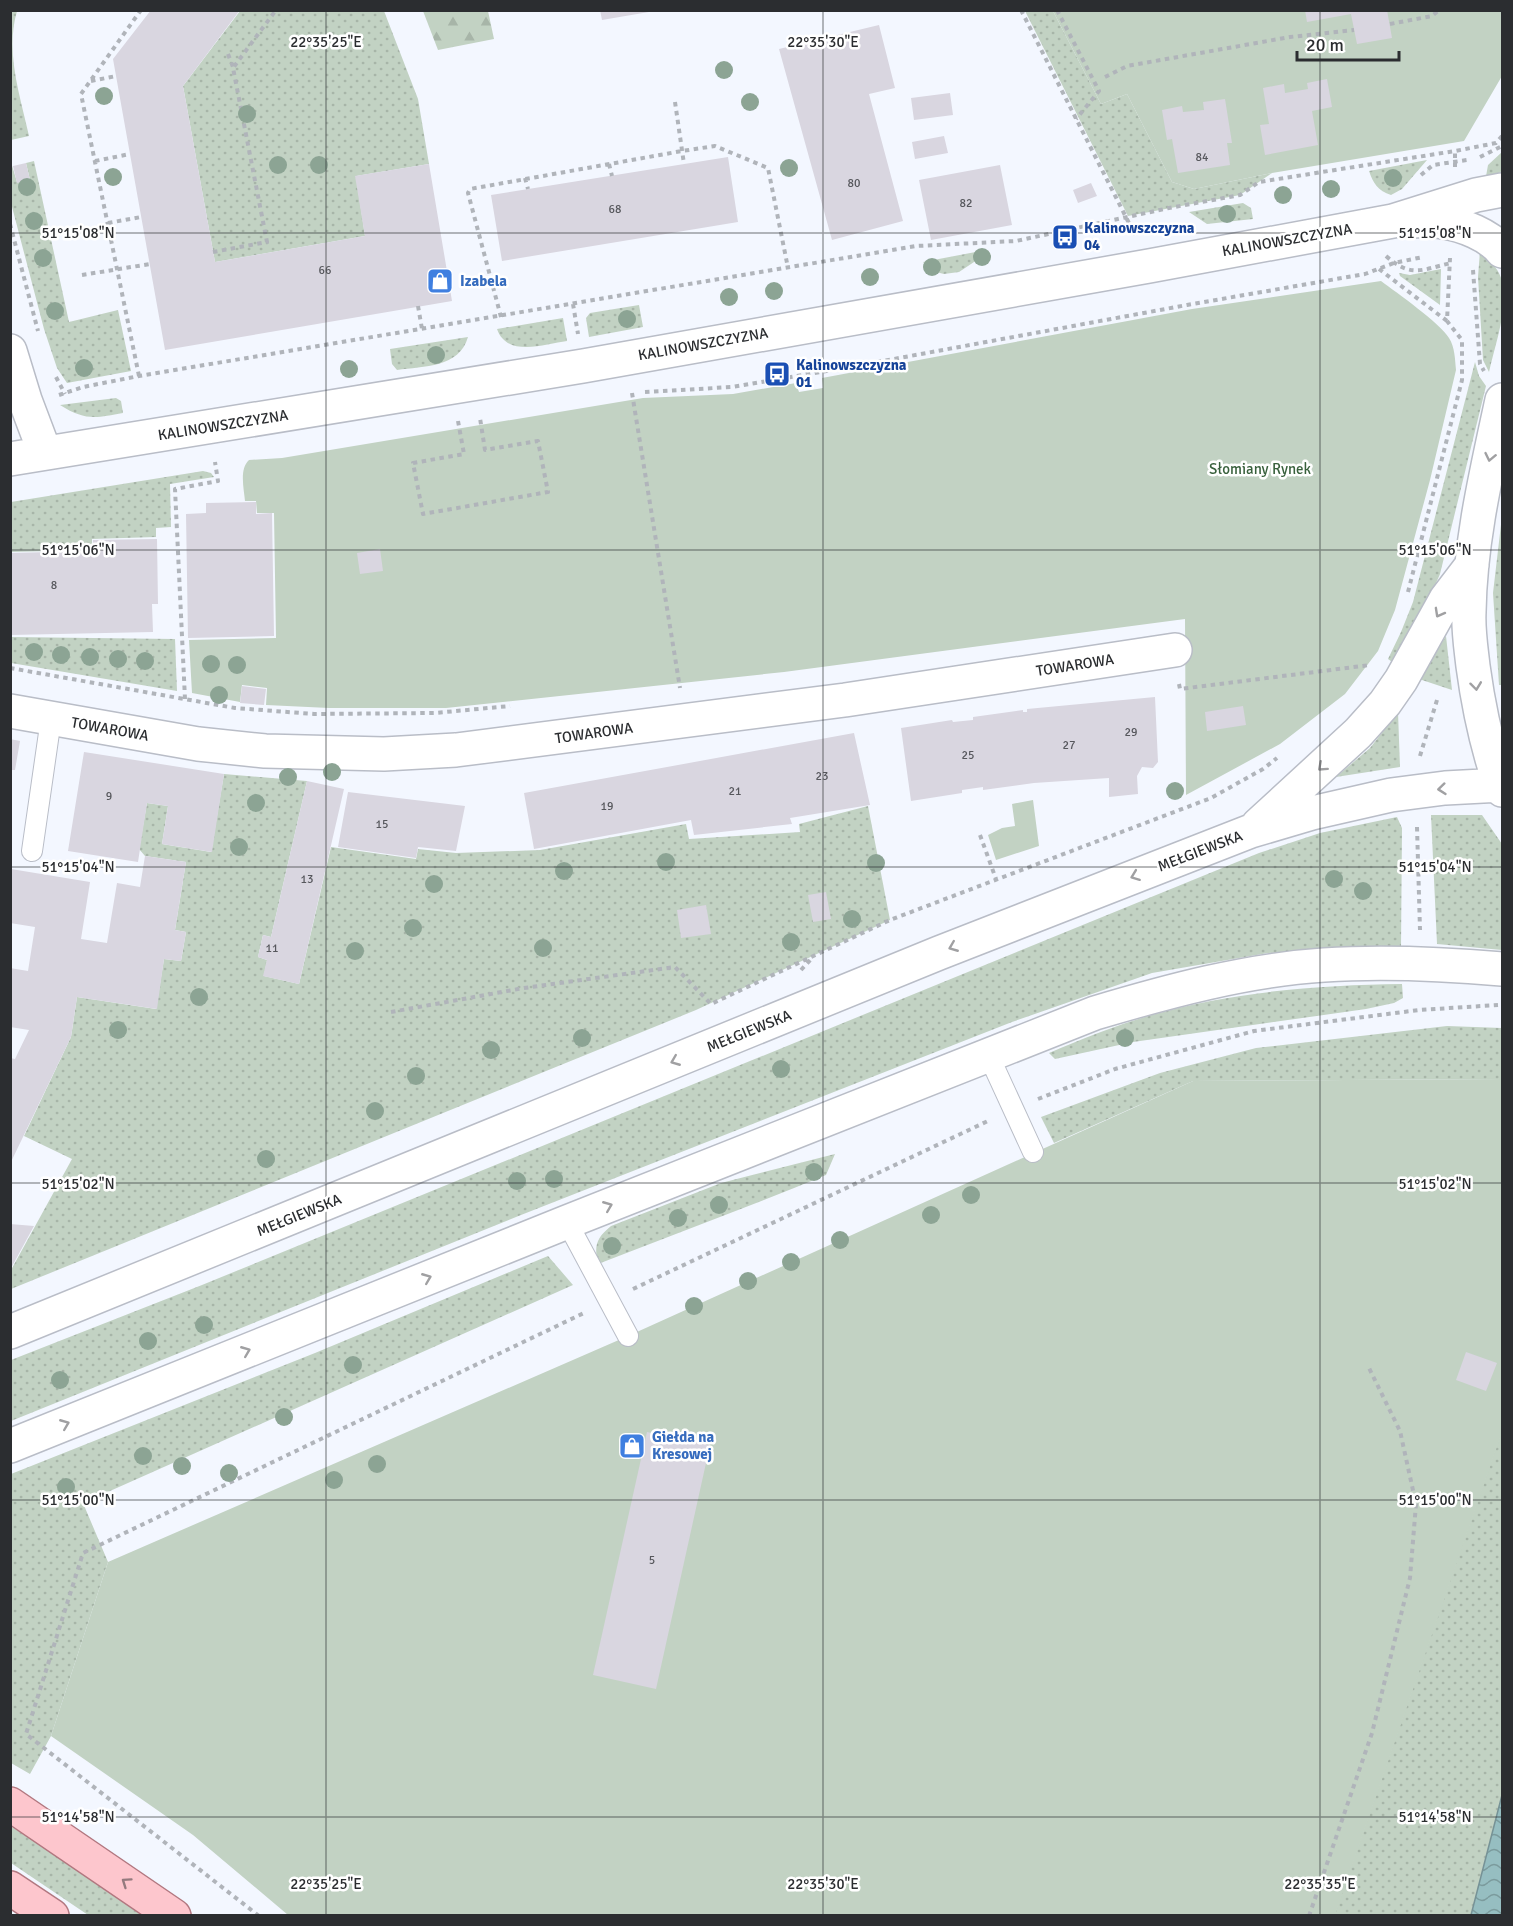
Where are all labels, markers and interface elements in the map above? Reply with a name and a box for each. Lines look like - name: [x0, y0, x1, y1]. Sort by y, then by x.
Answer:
- scale bar: [1297, 24, 1399, 62]
- text: 22°35'25"E: [290, 33, 362, 51]
- text: 22°35'30"E: [787, 33, 859, 51]
- text: 20 m: [1306, 34, 1344, 56]
- house number: 84: [1196, 150, 1209, 165]
- house number: 80: [848, 176, 860, 191]
- house number: 82: [960, 196, 972, 211]
- house number: 68: [609, 202, 621, 217]
- place label: Kalinowszczyzna 04: [1084, 219, 1195, 254]
- street label: KALINOWSZCZYZNA: [1221, 220, 1353, 260]
- bus stop icon: Kalinowszczyzna 04: [1050, 222, 1080, 252]
- text: 51°15'08"N: [41, 224, 115, 242]
- text: 51°15'08"N: [1398, 224, 1472, 242]
- house number: 66: [319, 263, 331, 278]
- shop icon: Izabela: [425, 266, 455, 296]
- place label: Izabela: [460, 272, 507, 290]
- street label: KALINOWSZCZYZNA: [637, 324, 769, 364]
- place label: Kalinowszczyzna 01: [796, 356, 907, 391]
- bus stop icon: Kalinowszczyzna 01: [762, 359, 792, 389]
- street label: KALINOWSZCZYZNA: [157, 406, 289, 444]
- one-way arrow: [1484, 452, 1497, 462]
- park label: Słomiany Rynek: [1209, 460, 1312, 478]
- text: 51°15'06"N: [41, 541, 115, 559]
- text: 51°15'06"N: [1398, 541, 1472, 559]
- house number: 8: [51, 578, 57, 593]
- one-way arrow: [1435, 606, 1446, 617]
- street label: TOWAROWA: [1035, 650, 1115, 680]
- one-way arrow: [1469, 681, 1481, 690]
- street label: TOWAROWA: [70, 713, 150, 745]
- street label: TOWAROWA: [554, 719, 634, 747]
- house number: 29: [1125, 725, 1137, 740]
- house number: 27: [1063, 738, 1075, 753]
- house number: 25: [962, 748, 974, 763]
- one-way arrow: [1318, 760, 1329, 771]
- house number: 23: [816, 769, 828, 784]
- one-way arrow: [1438, 782, 1447, 795]
- house number: 21: [729, 784, 741, 799]
- house number: 9: [106, 789, 112, 804]
- house number: 19: [601, 799, 613, 814]
- house number: 15: [376, 817, 388, 832]
- street label: MEŁGIEWSKA: [1155, 827, 1245, 875]
- text: 51°15'04"N: [41, 858, 115, 876]
- text: 51°15'04"N: [1398, 858, 1472, 876]
- one-way arrow: [1130, 869, 1141, 881]
- house number: 13: [301, 872, 313, 887]
- one-way arrow: [948, 940, 959, 952]
- house number: 11: [266, 941, 278, 956]
- street label: MEŁGIEWSKA: [704, 1006, 794, 1056]
- one-way arrow: [671, 1054, 682, 1066]
- text: 51°15'02"N: [41, 1175, 115, 1193]
- text: 51°15'02"N: [1398, 1175, 1472, 1193]
- street label: MEŁGIEWSKA: [254, 1190, 344, 1240]
- one-way arrow: [601, 1201, 612, 1213]
- one-way arrow: [420, 1273, 431, 1285]
- one-way arrow: [239, 1346, 250, 1358]
- one-way arrow: [59, 1419, 70, 1431]
- place label: Giełda na Kresowej: [652, 1428, 714, 1463]
- shop icon: Giełda na Kresowej: [617, 1431, 647, 1461]
- text: 51°15'00"N: [41, 1491, 115, 1509]
- text: 51°15'00"N: [1398, 1491, 1472, 1509]
- house number: 5: [649, 1553, 655, 1568]
- text: 51°14'58"N: [41, 1808, 115, 1826]
- text: 51°14'58"N: [1398, 1808, 1472, 1826]
- text: 22°35'25"E: [290, 1875, 362, 1893]
- text: 22°35'30"E: [787, 1875, 859, 1893]
- text: 22°35'35"E: [1284, 1875, 1356, 1893]
- one-way arrow: [122, 1878, 133, 1889]

